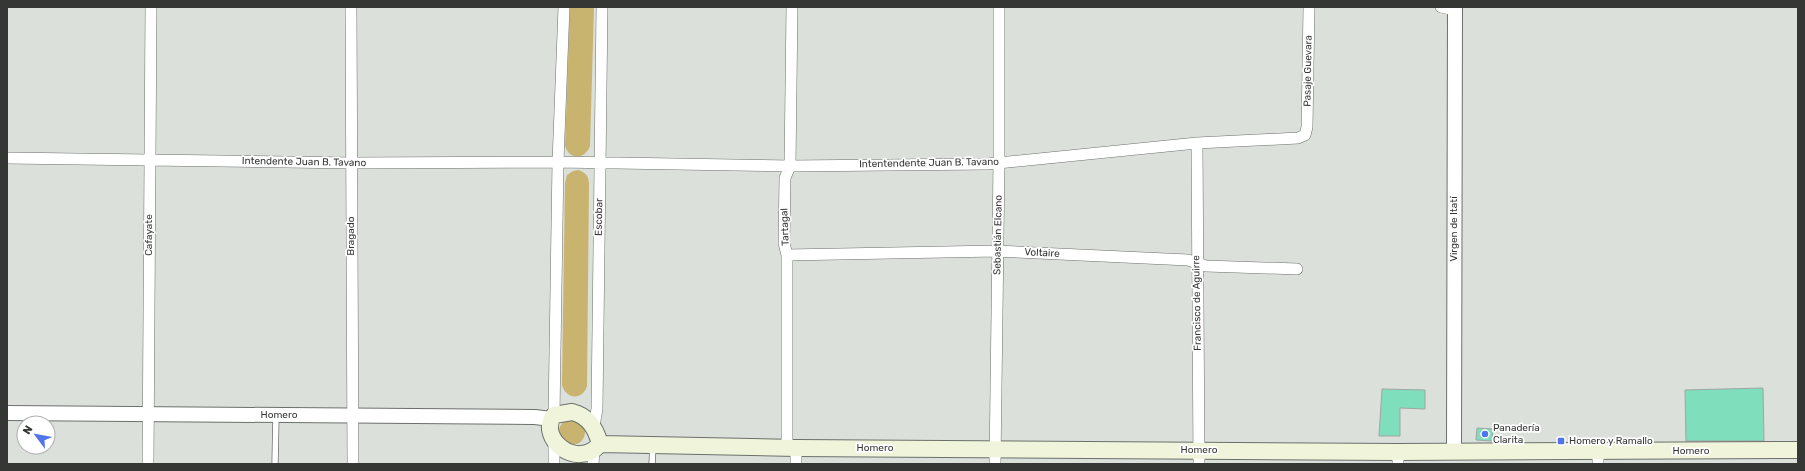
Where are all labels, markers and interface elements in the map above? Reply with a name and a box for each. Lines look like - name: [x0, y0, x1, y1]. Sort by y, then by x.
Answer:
- street label: Pasaje Guevara: [1301, 35, 1315, 107]
- street label: Intendente Juan B. Tavano: [242, 155, 367, 169]
- street label: Intentendente Juan B. Tavano: [859, 156, 999, 170]
- street label: Sebastián Elcano: [991, 195, 1005, 275]
- street label: Virgen de Itatí: [1448, 196, 1460, 262]
- street label: Escobar: [593, 198, 605, 236]
- street label: Tartagal: [778, 208, 792, 246]
- street label: Cafayate: [143, 214, 155, 256]
- street label: Bragado: [345, 216, 357, 256]
- street label: Voltaire: [1024, 246, 1060, 260]
- street label: Francisco de Aguirre: [1190, 255, 1204, 351]
- street label: Homero: [261, 409, 298, 421]
- north arrow: [16, 415, 56, 455]
- place label: Panadería Clarita: [1493, 422, 1540, 446]
- text: N: [20, 423, 36, 437]
- marker: Panadería Clarita: [1480, 429, 1490, 439]
- place label: Homero y Ramallo: [1569, 435, 1653, 447]
- marker: Homero y Ramallo: [1556, 436, 1566, 446]
- street label: Homero: [857, 442, 894, 454]
- street label: Homero: [1181, 444, 1218, 456]
- street label: Homero: [1673, 445, 1710, 457]

